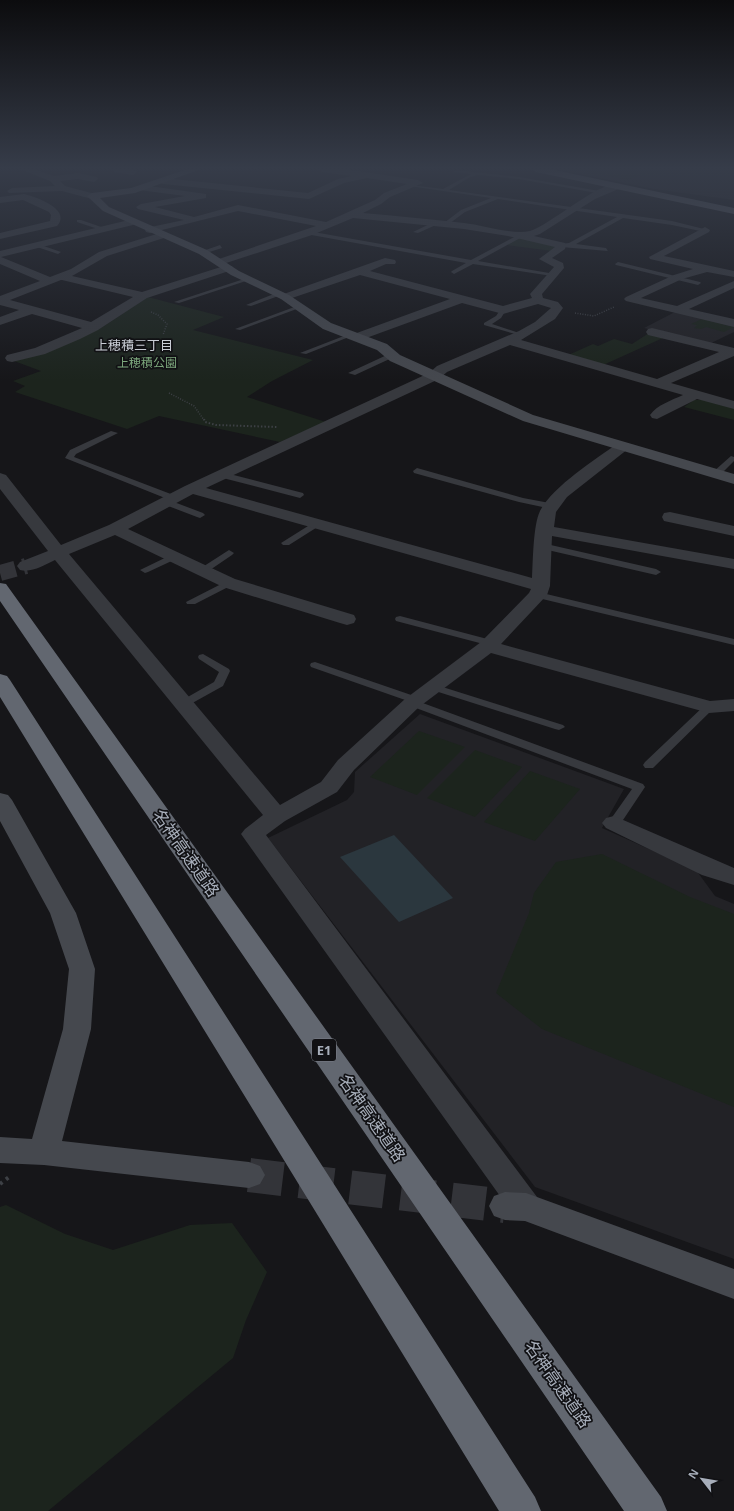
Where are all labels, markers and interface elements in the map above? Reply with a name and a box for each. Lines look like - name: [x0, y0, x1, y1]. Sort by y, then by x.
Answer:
- district label: 上穂積三丁目: [95, 336, 173, 354]
- park label: 上穂積公園: [117, 354, 177, 371]
- street label: 名神高速道路: [148, 804, 225, 901]
- road number: E1: [312, 1039, 336, 1061]
- street label: 名神高速道路: [334, 1069, 411, 1166]
- street label: 名神高速道路: [520, 1335, 597, 1432]
- north arrow: [682, 1459, 722, 1499]
- text: N: [684, 1466, 702, 1481]

